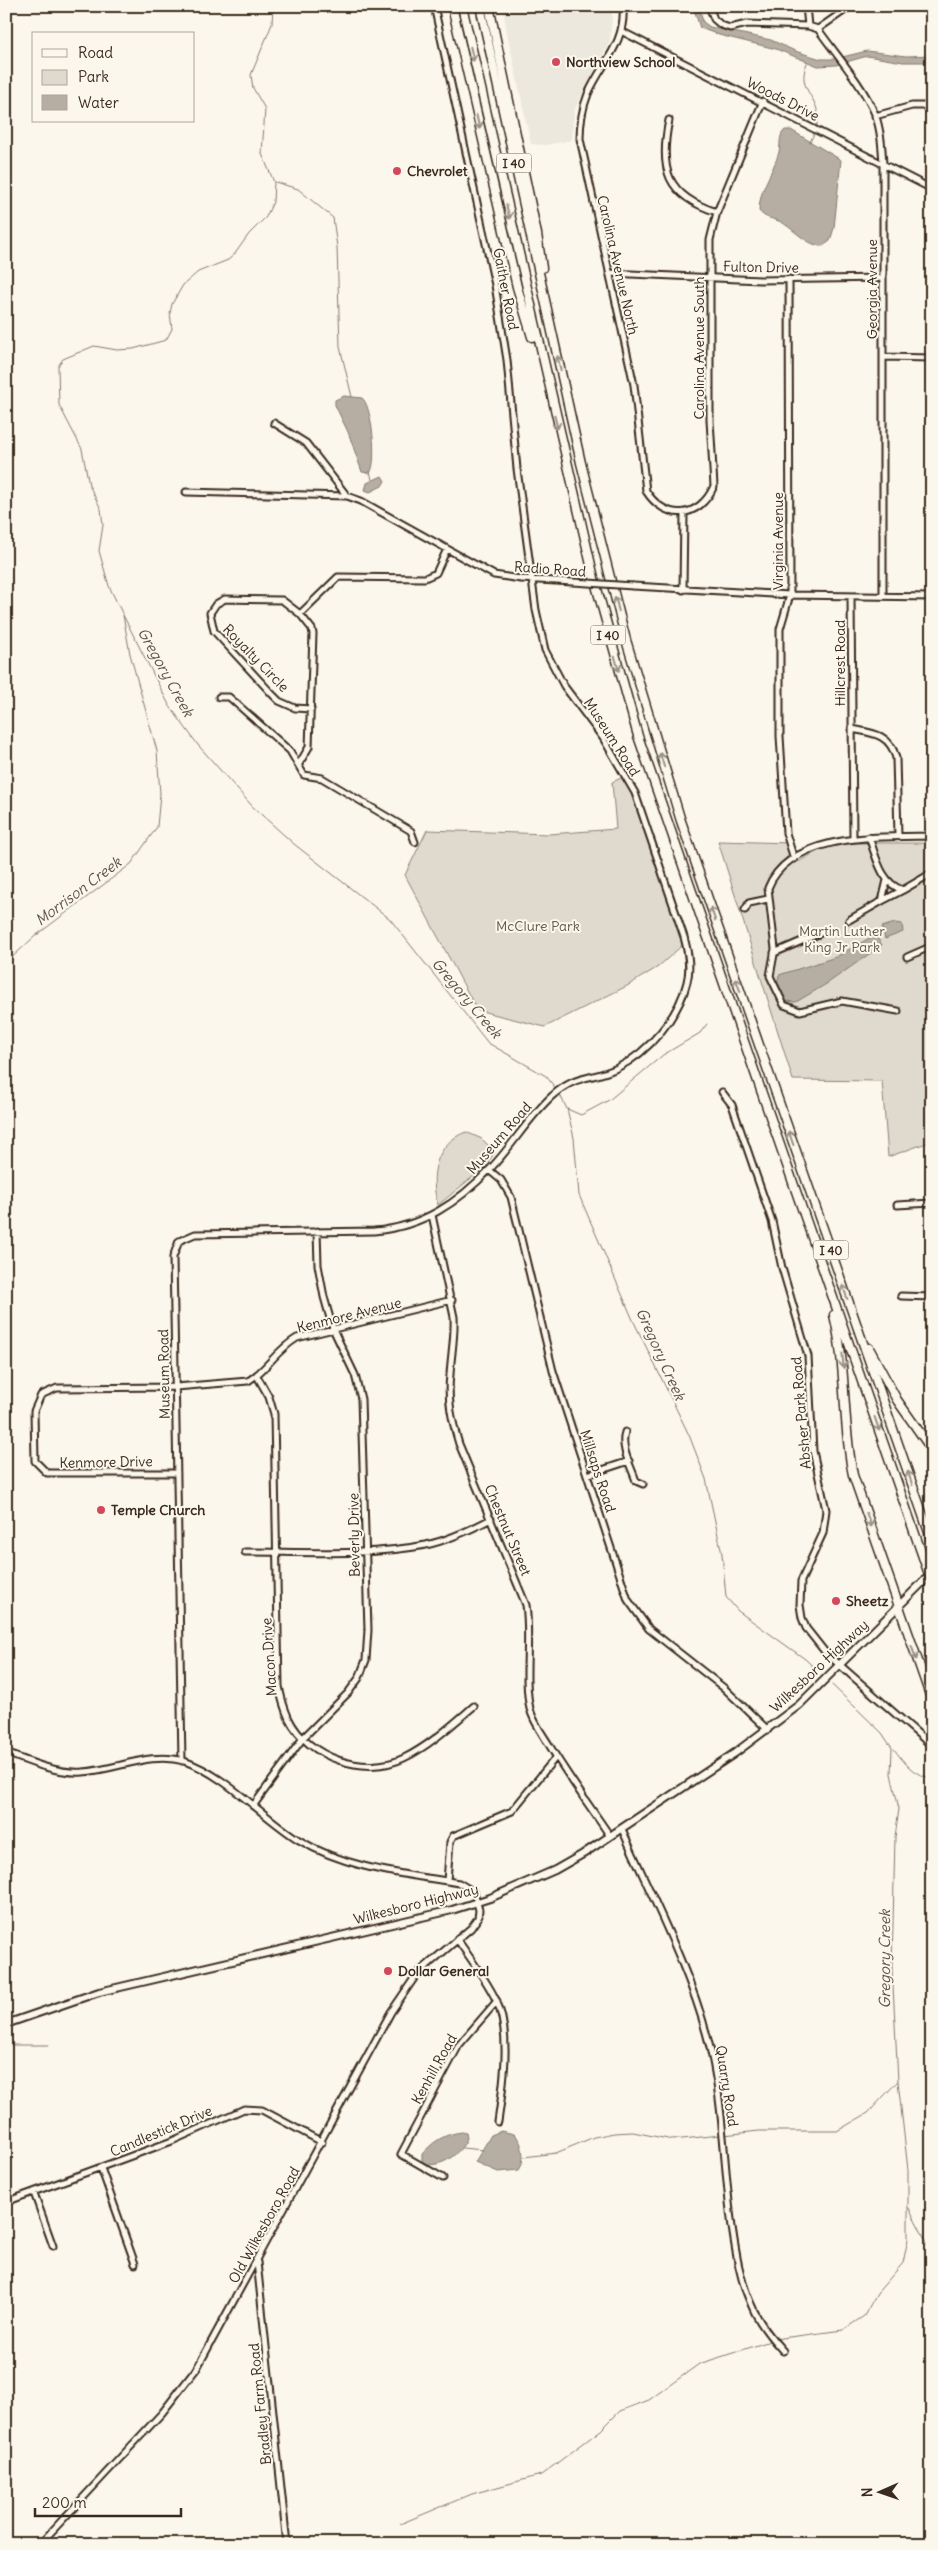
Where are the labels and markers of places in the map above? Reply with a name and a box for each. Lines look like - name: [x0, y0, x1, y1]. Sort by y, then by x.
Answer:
- place label: Northview School: [566, 53, 675, 71]
- marker: Northview School: [550, 56, 562, 68]
- place label: Chevrolet: [407, 162, 468, 180]
- marker: Chevrolet: [391, 165, 403, 177]
- place label: Temple Church: [111, 1501, 205, 1519]
- marker: Temple Church: [95, 1504, 107, 1516]
- place label: Sheetz: [846, 1592, 889, 1610]
- marker: Sheetz: [830, 1595, 842, 1607]
- place label: Dollar General: [398, 1962, 489, 1980]
- marker: Dollar General: [382, 1965, 394, 1977]

